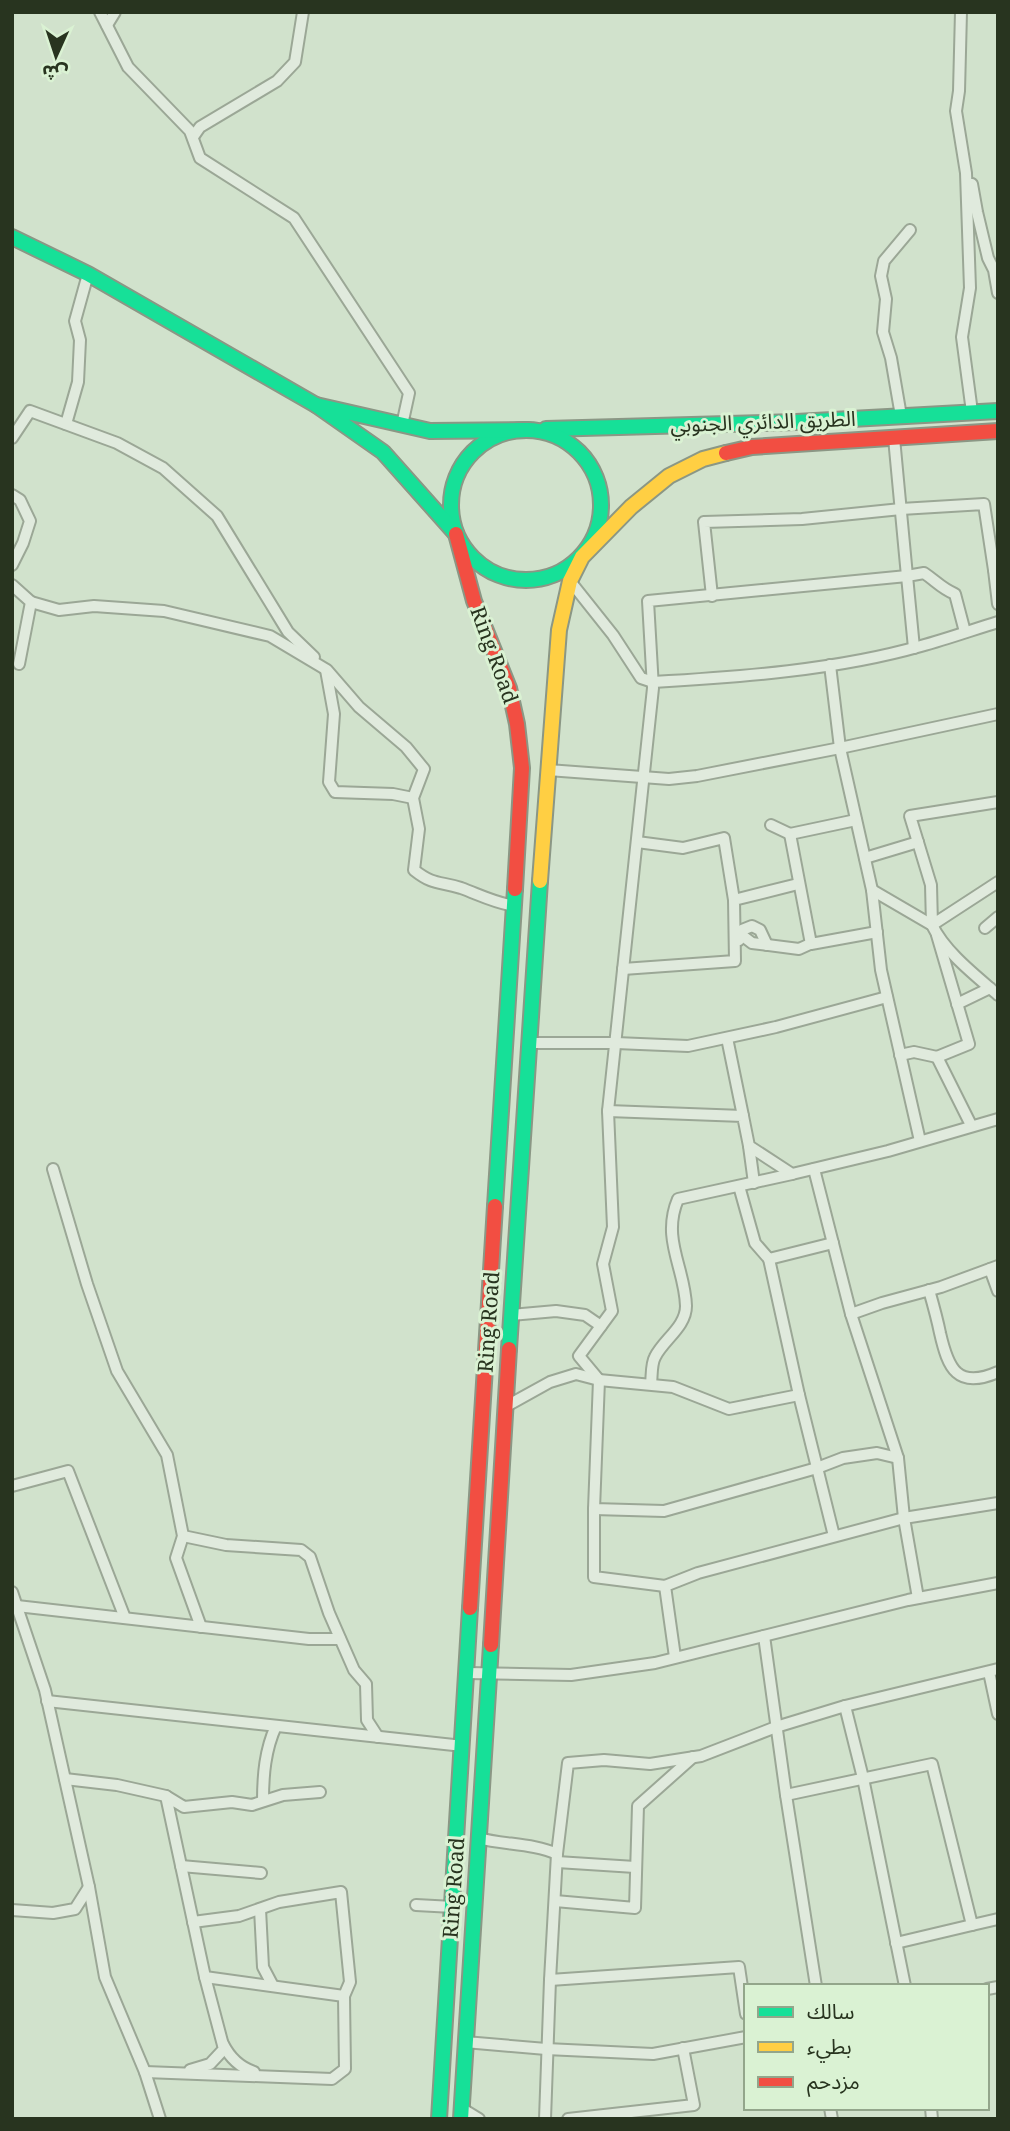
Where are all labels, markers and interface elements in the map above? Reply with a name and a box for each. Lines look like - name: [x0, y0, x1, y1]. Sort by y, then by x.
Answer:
- north arrow: [21, 21, 91, 91]
- text: ش: [41, 59, 69, 87]
- street label: الطريق الدائري الجنوبي: [670, 404, 856, 441]
- street label: Ring Road: [464, 602, 525, 707]
- street label: Ring Road: [470, 1270, 506, 1373]
- street label: Ring Road: [435, 1836, 471, 1939]
- legend: [744, 1984, 989, 2110]
- text: سالك: [807, 1997, 854, 2025]
- text: بطيء: [807, 2032, 852, 2063]
- text: مزدحم: [807, 2067, 860, 2097]

